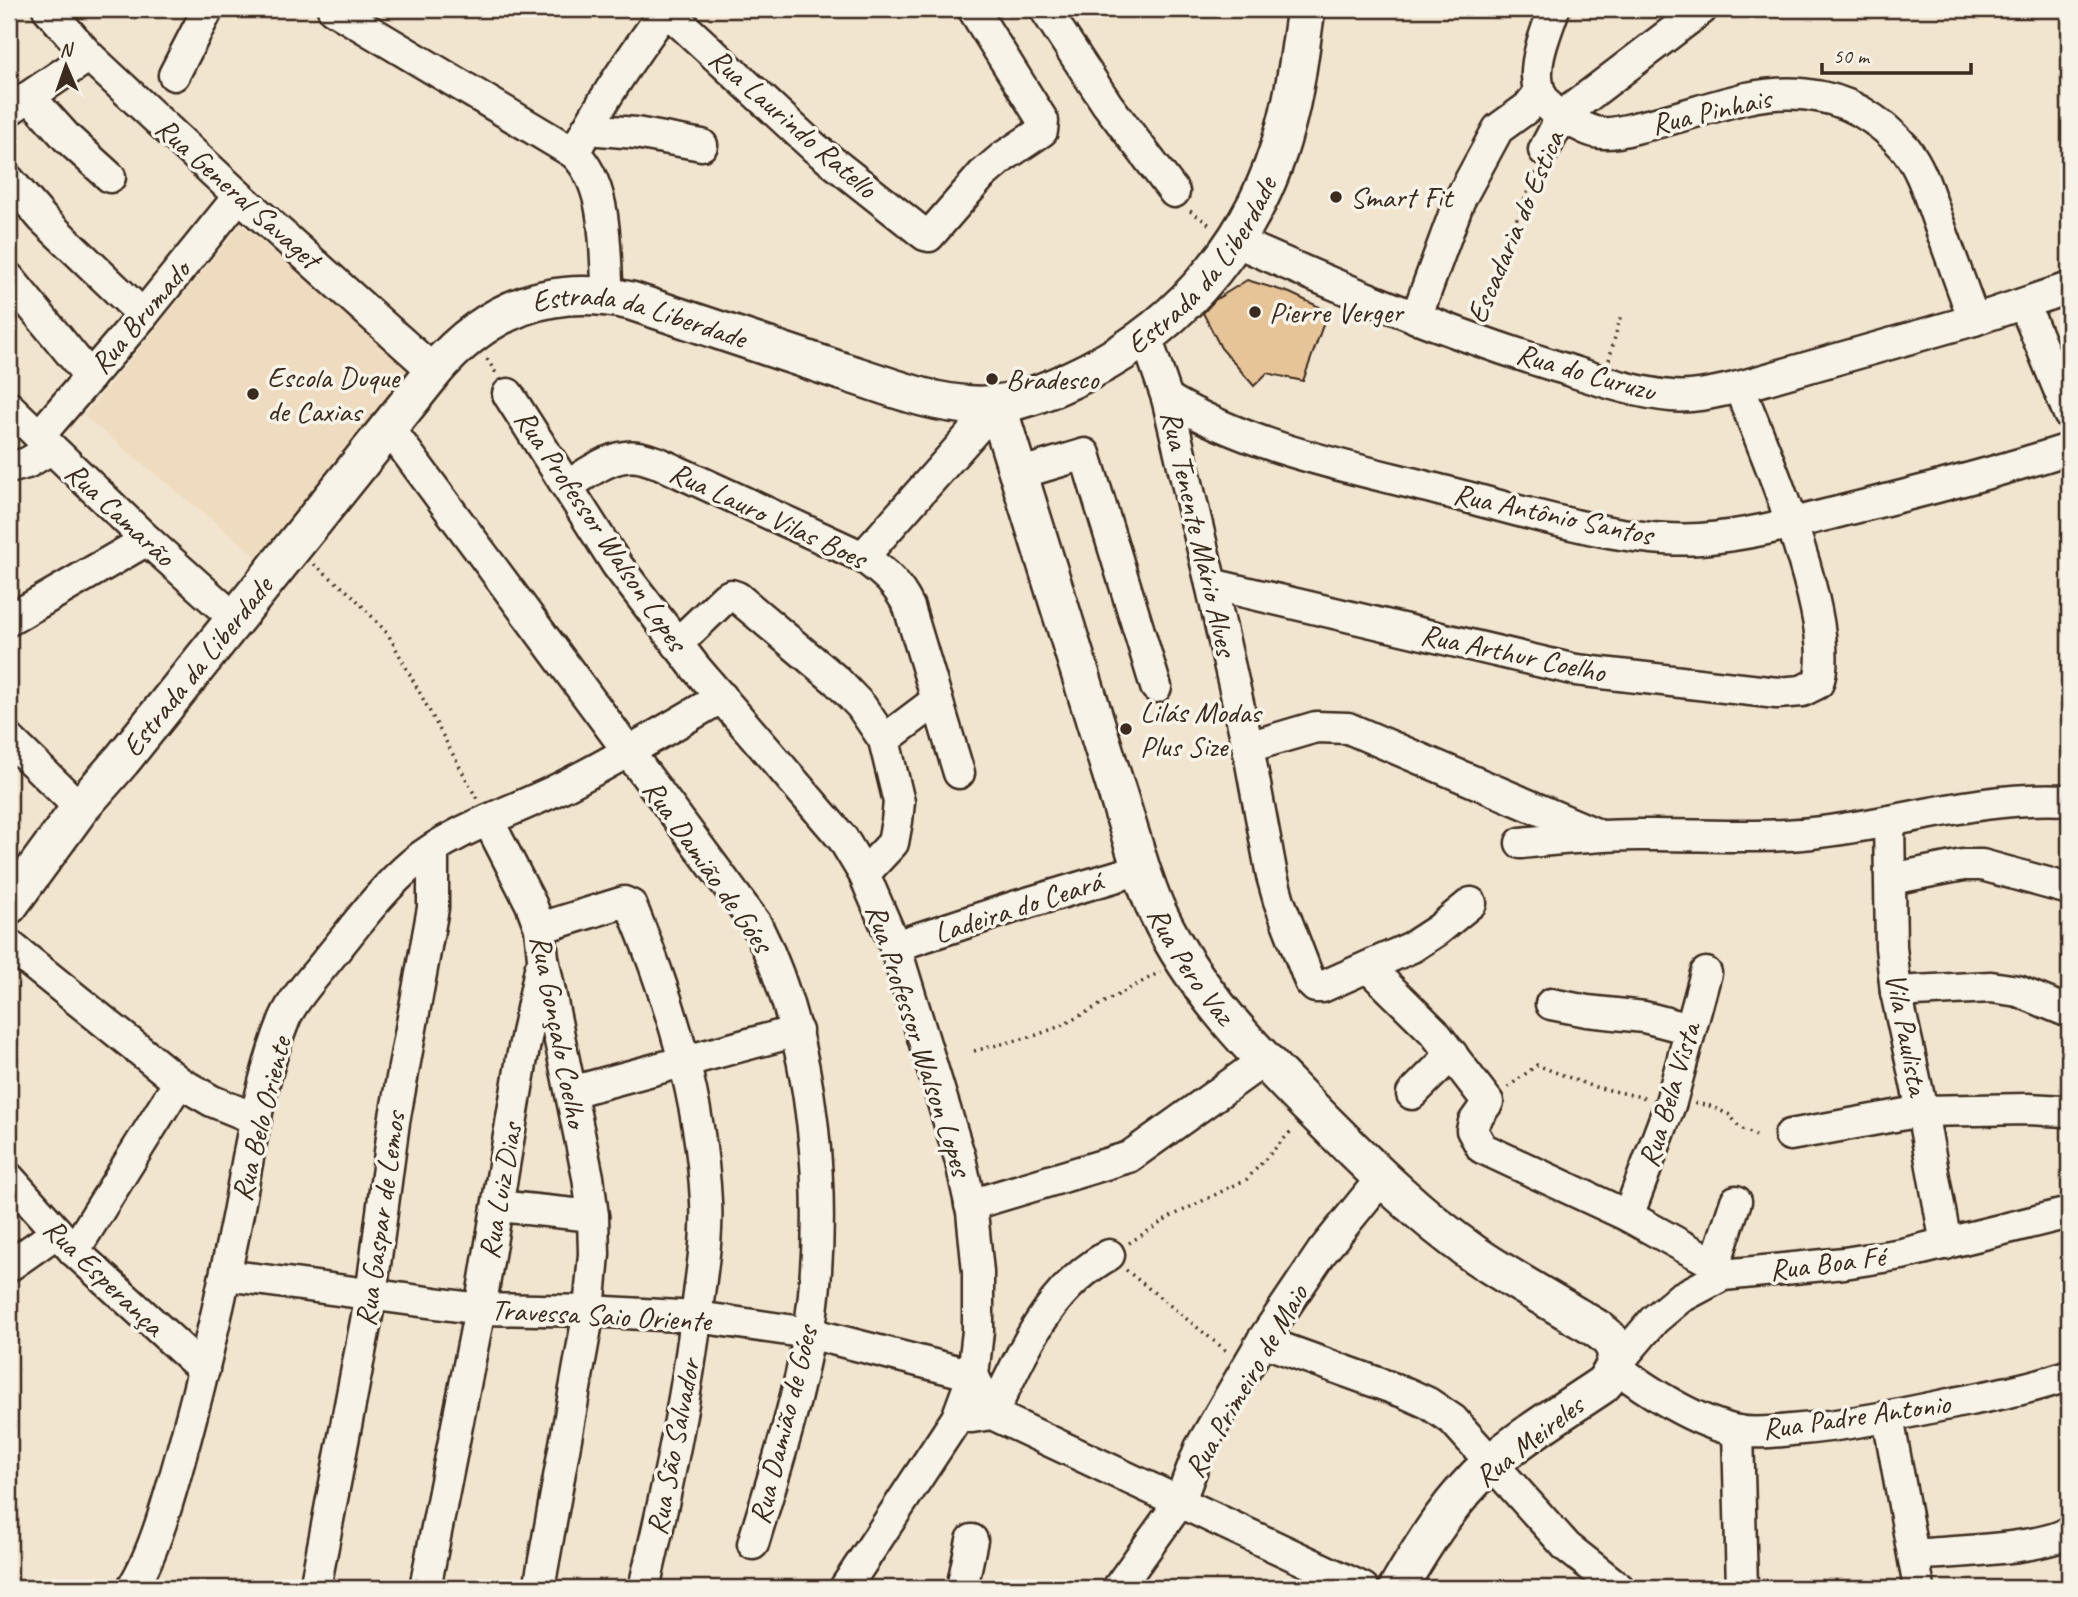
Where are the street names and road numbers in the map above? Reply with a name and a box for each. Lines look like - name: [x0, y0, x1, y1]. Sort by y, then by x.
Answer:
- street label: Rua Laurindo Ratello: [701, 40, 886, 207]
- street label: Rua Pinhais: [1648, 78, 1777, 143]
- street label: Rua General Savaget: [148, 109, 331, 280]
- street label: Escadaria do Estica: [1457, 123, 1573, 329]
- street label: Estrada da Liberdade: [1119, 169, 1286, 363]
- street label: Rua Brumado: [82, 250, 201, 382]
- street label: Estrada da Liberdade: [527, 276, 753, 358]
- street label: Rua do Curuzu: [1512, 334, 1662, 410]
- street label: Rua Professor Walson Lopes: [506, 402, 698, 660]
- street label: Rua Tenente Mário Alves: [1152, 407, 1246, 662]
- street label: Rua Camarão: [57, 453, 184, 575]
- street label: Rua Lauro Vilas Boes: [664, 453, 875, 578]
- street label: Rua Antônio Santos: [1450, 474, 1659, 554]
- street label: Estrada da Liberdade: [113, 567, 282, 764]
- street label: Rua Arthur Coelho: [1417, 615, 1610, 691]
- street label: Rua Damião de Góes: [634, 772, 783, 962]
- street label: Ladeira do Ceará: [929, 861, 1110, 952]
- street label: Rua Professor Walson Lopes: [857, 899, 982, 1183]
- street label: Rua Pero Vaz: [1139, 901, 1245, 1034]
- street label: Rua Gonçalo Coelho: [522, 932, 597, 1134]
- street label: Vila Paulista: [1877, 970, 1938, 1101]
- street label: Rua Bela Vista: [1629, 1016, 1710, 1172]
- street label: Rua Belo Oriente: [222, 1031, 300, 1205]
- street label: Rua Gaspar de Lemos: [346, 1107, 414, 1329]
- street label: Rua Luiz Dias: [469, 1117, 531, 1262]
- street label: Rua Esperança: [35, 1210, 174, 1345]
- street label: Rua Boa Fé: [1767, 1237, 1891, 1289]
- street label: Rua Primeiro de Maio: [1175, 1277, 1317, 1484]
- street label: Travessa Saio Oriente: [490, 1290, 714, 1340]
- street label: Rua Damião de Góes: [740, 1319, 827, 1528]
- street label: Rua São Salvador: [637, 1353, 709, 1538]
- street label: Rua Padre Antonio: [1760, 1384, 1954, 1448]
- street label: Rua Meireles: [1467, 1385, 1593, 1495]

